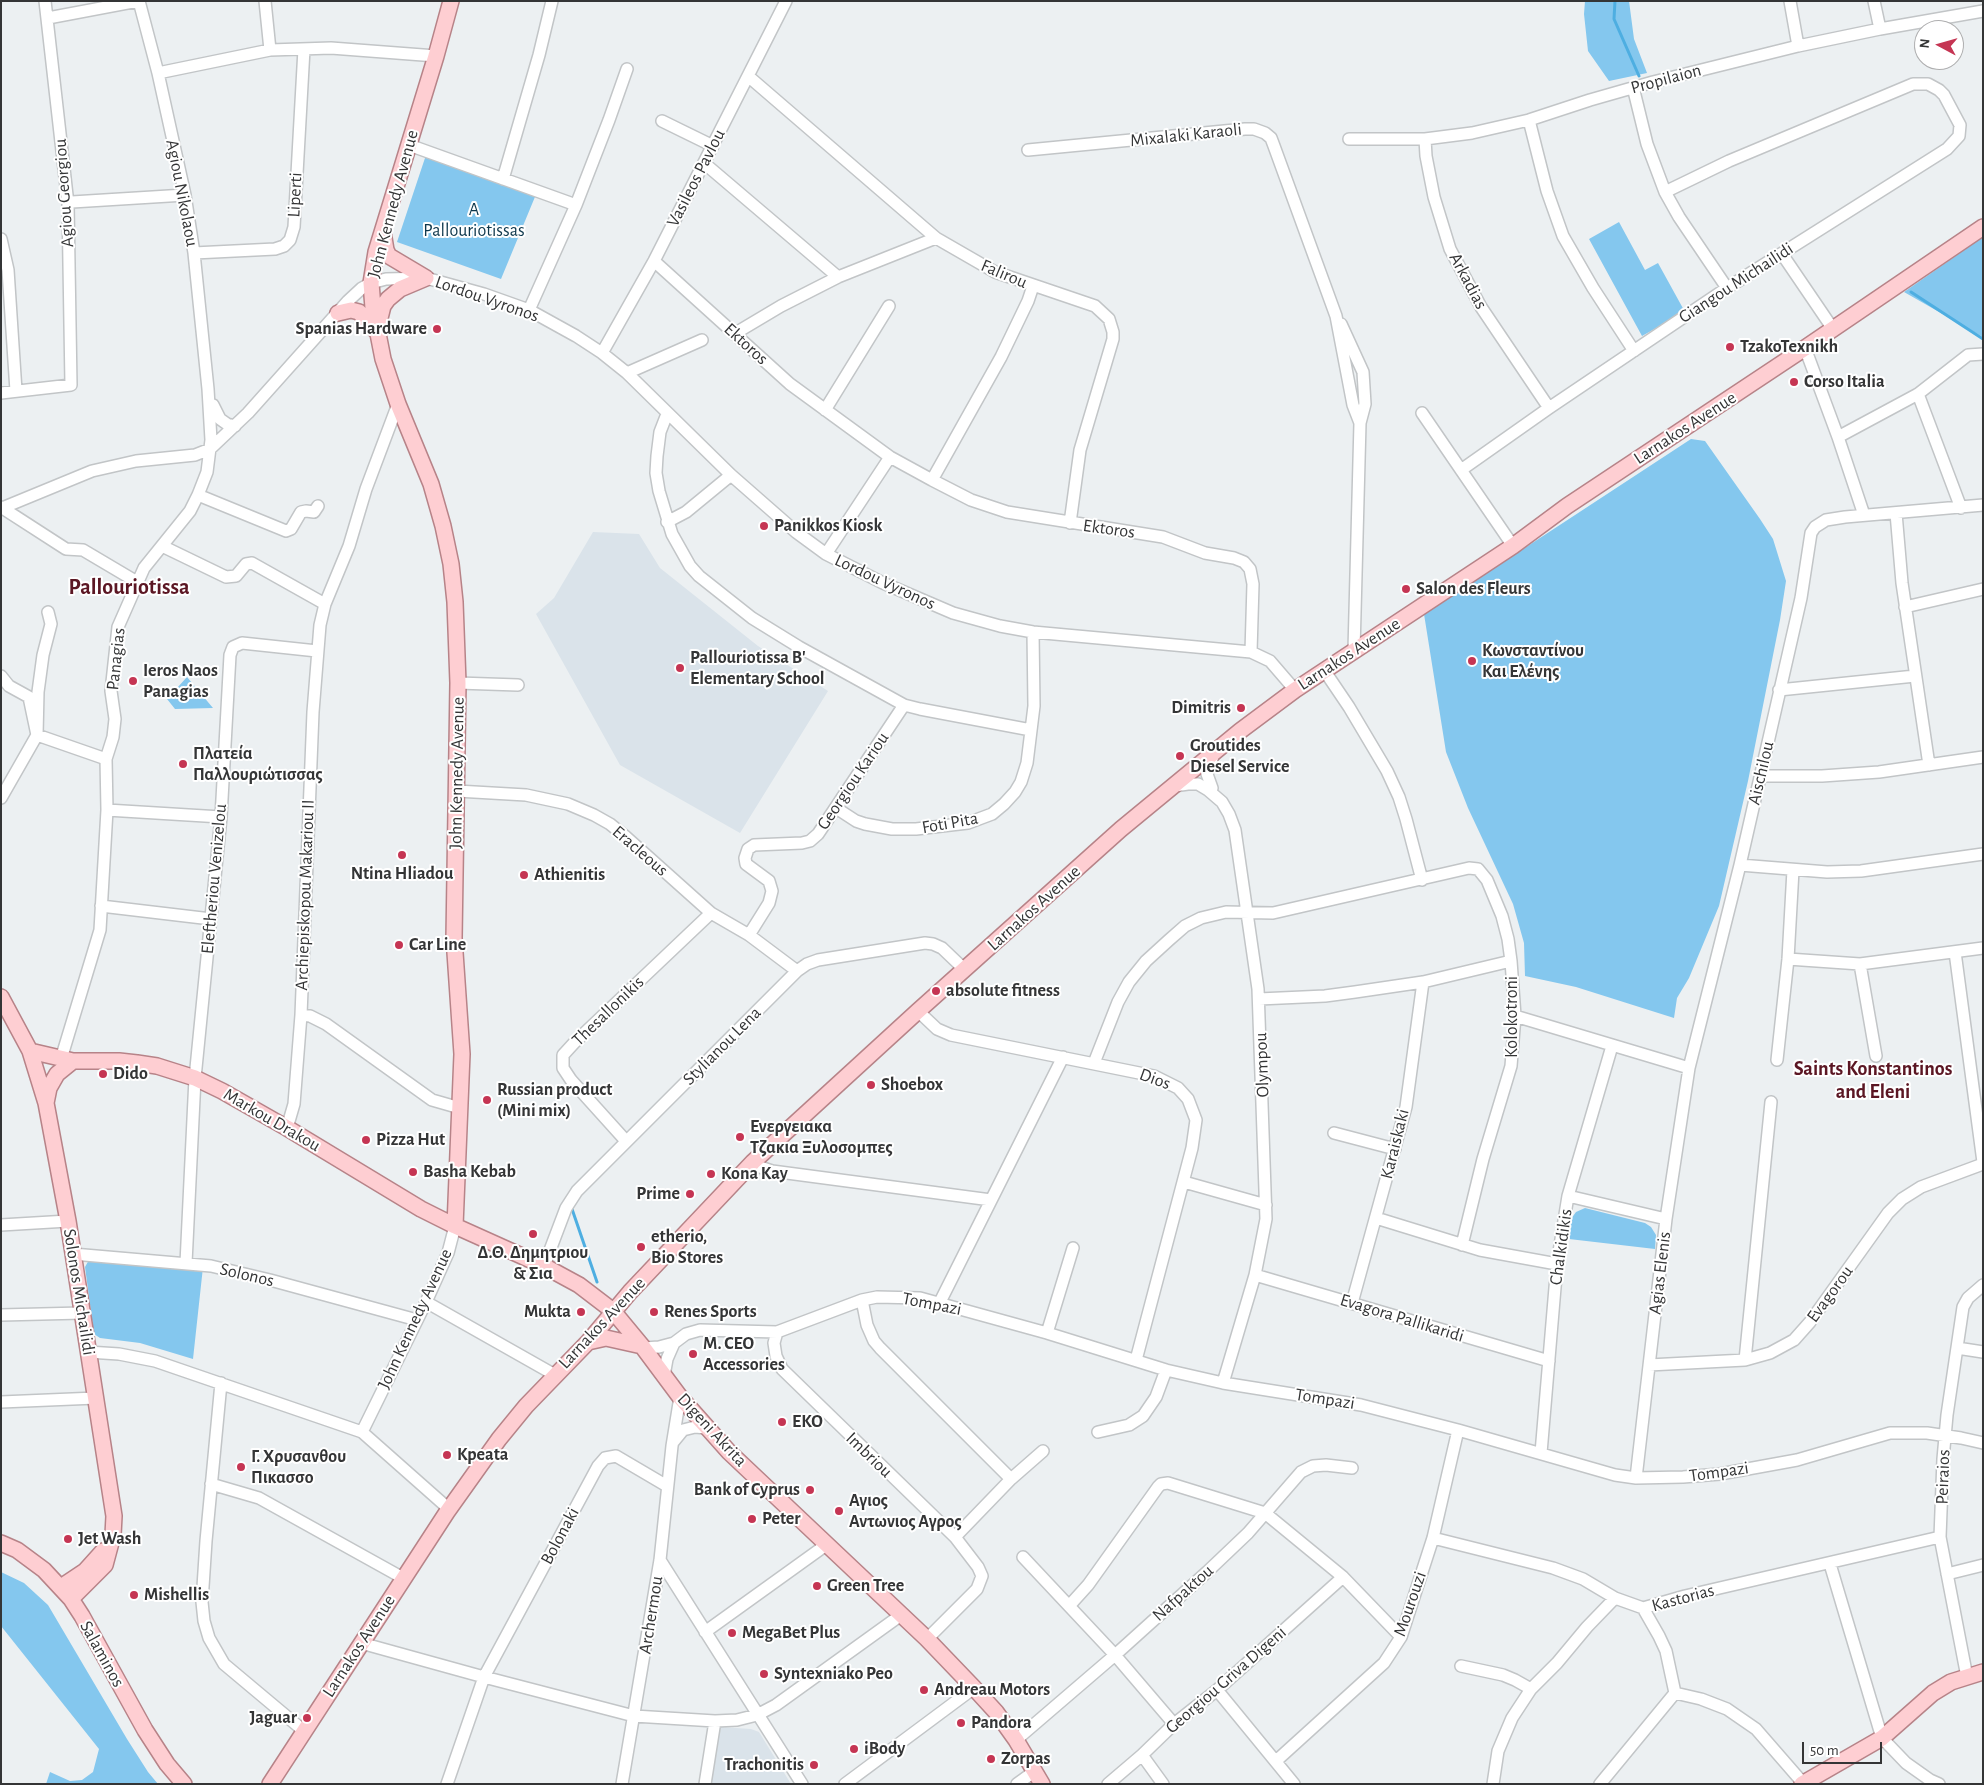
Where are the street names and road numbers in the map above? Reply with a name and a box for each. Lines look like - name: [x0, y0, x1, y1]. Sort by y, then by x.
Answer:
- street label: Propilaion: [1628, 59, 1704, 99]
- street label: Mixalaki Karaoli: [1129, 118, 1243, 152]
- street label: Vasileos Pavlou: [662, 126, 730, 230]
- street label: John Kennedy Avenue: [363, 128, 423, 280]
- street label: Agiou Georgiou: [49, 138, 79, 248]
- street label: Agiou Nikolaou: [161, 138, 203, 248]
- street label: Liperti: [283, 172, 307, 218]
- street label: Giangou Michailidi: [1675, 238, 1797, 328]
- street label: Arkadias: [1444, 249, 1492, 313]
- street label: Falirou: [978, 255, 1030, 293]
- street label: Lordou Vyronos: [432, 271, 542, 327]
- street label: Ektoros: [719, 318, 773, 370]
- street label: Larnakos Avenue: [1630, 387, 1740, 469]
- street label: Ektoros: [1082, 515, 1136, 543]
- street label: Lordou Vyronos: [831, 549, 939, 615]
- street label: Larnakos Avenue: [1294, 613, 1404, 695]
- street label: Panagias: [102, 627, 130, 691]
- street label: John Kennedy Avenue: [445, 697, 469, 849]
- street label: Georgiou Kariou: [812, 728, 894, 834]
- street label: Aischilou: [1743, 739, 1779, 807]
- street label: Archiepiskopou Makariou II: [291, 799, 319, 991]
- street label: Eleftheriou Venizelou: [197, 803, 231, 955]
- street label: Foti Pita: [920, 807, 980, 839]
- street label: Eracleous: [608, 821, 672, 881]
- street label: Larnakos Avenue: [983, 861, 1085, 955]
- street label: Thesallonikis: [568, 971, 648, 1051]
- street label: Kolokotroni: [1501, 976, 1523, 1058]
- street label: Stylianou Lena: [678, 1002, 766, 1090]
- street label: Olympou: [1250, 1032, 1274, 1098]
- street label: Dios: [1137, 1063, 1173, 1095]
- street label: Markou Drakou: [220, 1084, 324, 1156]
- street label: Karaiskaki: [1376, 1107, 1414, 1181]
- street label: Chalkidikis: [1545, 1207, 1577, 1287]
- street label: Solonos Michailidi: [58, 1227, 100, 1357]
- street label: Agias Elenis: [1644, 1230, 1676, 1316]
- street label: John Kennedy Avenue: [373, 1245, 457, 1393]
- street label: Solonos: [218, 1258, 276, 1292]
- street label: Evagorou: [1802, 1261, 1858, 1327]
- street label: Larnakos Avenue: [554, 1273, 650, 1373]
- street label: Tompazi: [901, 1288, 963, 1320]
- street label: Evagora Pallikaridi: [1337, 1289, 1467, 1347]
- street label: Tompazi: [1294, 1384, 1356, 1414]
- street label: Digeni Akrita: [673, 1389, 751, 1471]
- street label: Imbriou: [841, 1428, 897, 1482]
- street label: Peiraios: [1931, 1449, 1955, 1505]
- street label: Tompazi: [1688, 1457, 1750, 1487]
- street label: Bolonaki: [536, 1504, 584, 1568]
- street label: Nafpaktou: [1148, 1560, 1218, 1626]
- street label: Mourouzi: [1389, 1569, 1431, 1639]
- street label: Archermou: [634, 1574, 668, 1656]
- street label: Kastorias: [1649, 1579, 1717, 1617]
- street label: Larnakos Avenue: [318, 1591, 400, 1701]
- street label: Salaminos: [75, 1617, 129, 1691]
- street label: Georgiou Griva Digeni: [1161, 1622, 1291, 1738]

